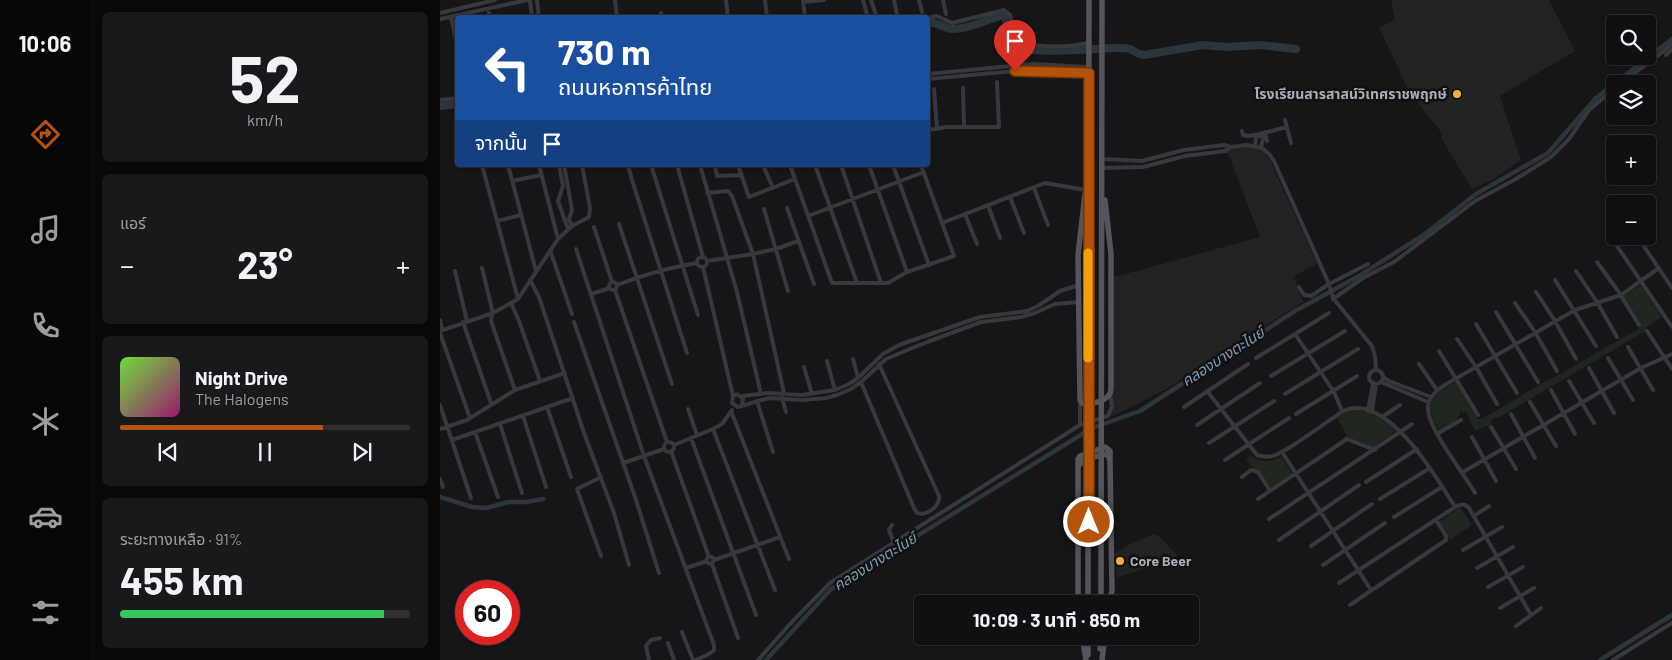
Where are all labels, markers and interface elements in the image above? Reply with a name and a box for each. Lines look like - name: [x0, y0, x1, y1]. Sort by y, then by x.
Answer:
- map controls: [1606, 15, 1656, 245]
- button: search: [1606, 15, 1656, 65]
- pin: [994, 20, 1036, 71]
- icon: arrive: [1001, 27, 1029, 55]
- text: 10:06: [19, 30, 71, 56]
- text: 730 m: [558, 30, 650, 72]
- icon: left: [475, 35, 540, 100]
- text: 52: [229, 38, 301, 116]
- text: ถนนหอการค้าไทย: [558, 73, 712, 99]
- button: layers: [1606, 75, 1656, 125]
- place label: โรงเรียนสารสาสน์วิเทศราชพฤกษ์: [1254, 85, 1447, 102]
- marker: โรงเรียนสารสาสน์วิเทศราชพฤกษ์: [1451, 88, 1463, 100]
- text: km/h: [247, 110, 283, 129]
- icon: directions: [28, 117, 63, 152]
- icon: arrive: [538, 130, 566, 158]
- text: จากนั้น: [475, 131, 528, 154]
- button: +: [1606, 135, 1656, 185]
- button: −: [1606, 195, 1656, 245]
- icon: music: [28, 212, 63, 247]
- text: แอร์: [120, 213, 146, 232]
- text: 23°: [237, 241, 293, 287]
- text: −: [120, 248, 134, 282]
- text: +: [396, 248, 410, 282]
- icon: phone: [28, 308, 63, 343]
- water label: คลองบางตะไนย์: [1178, 321, 1270, 390]
- text: Night Drive: [195, 366, 288, 389]
- text: The Halogens: [195, 389, 289, 408]
- icon: climate: [28, 404, 63, 439]
- icon: previous: [154, 438, 182, 466]
- icon: pause: [251, 438, 279, 466]
- icon: next: [348, 438, 376, 466]
- position arrow: [1062, 495, 1114, 547]
- icon: car: [28, 499, 63, 534]
- water label: คลองบางตะไนย์: [829, 527, 922, 594]
- text: ระยะทางเหลือ · 91%: [120, 529, 242, 548]
- place label: Core Beer: [1130, 552, 1192, 569]
- marker: Core Beer: [1114, 555, 1126, 567]
- text: 455 km: [120, 557, 244, 603]
- speed limit sign: 60: [455, 580, 520, 645]
- icon: filters: [28, 595, 63, 630]
- text: 10:09 · 3 นาที · 850 m: [973, 608, 1140, 631]

